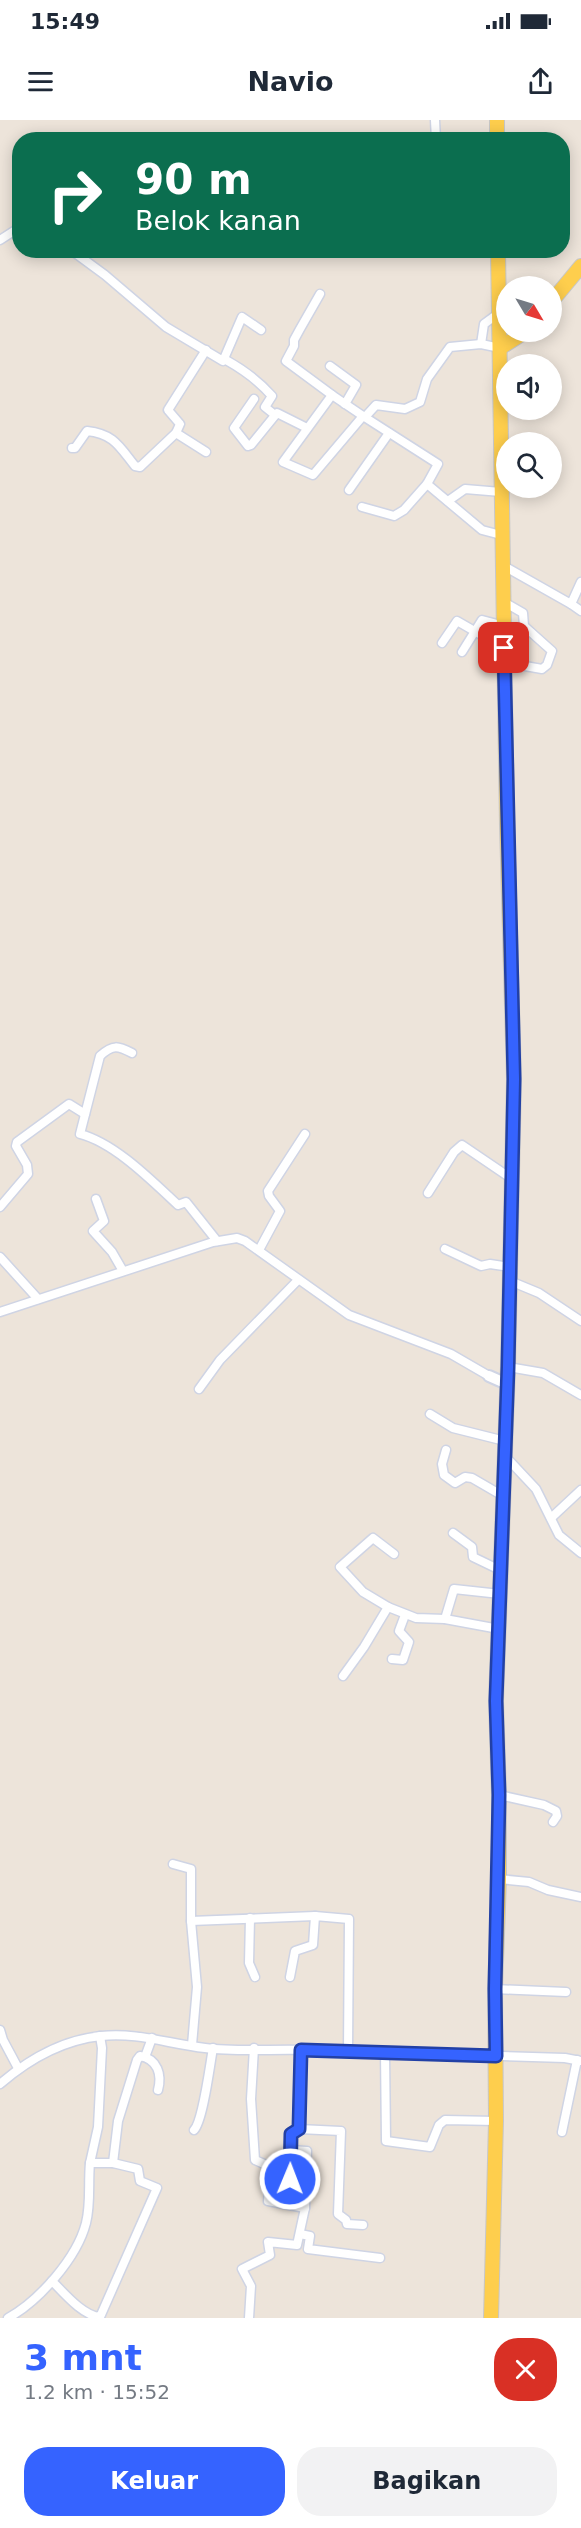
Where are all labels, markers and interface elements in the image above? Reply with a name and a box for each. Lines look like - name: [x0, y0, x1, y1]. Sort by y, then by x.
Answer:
- text: 15:49: [30, 9, 100, 34]
- icon: menu: [24, 65, 57, 98]
- icon: share: [524, 65, 557, 98]
- text: Navio: [247, 66, 334, 97]
- text: 90 m: [135, 155, 252, 204]
- icon: right: [36, 156, 114, 234]
- text: Belok kanan: [135, 205, 301, 236]
- north arrow: [496, 276, 562, 342]
- map controls: [496, 276, 562, 498]
- button: sound: [496, 354, 562, 420]
- button: search: [496, 432, 562, 498]
- pin: [478, 622, 529, 673]
- icon: arrive: [487, 631, 520, 664]
- position arrow: [258, 2147, 322, 2211]
- text: 3 mnt: [24, 2337, 142, 2378]
- button: close: [494, 2338, 557, 2401]
- text: 1.2 km · 15:52: [24, 2380, 170, 2404]
- button: Keluar: [24, 2447, 285, 2516]
- button: Bagikan: [297, 2447, 557, 2516]

